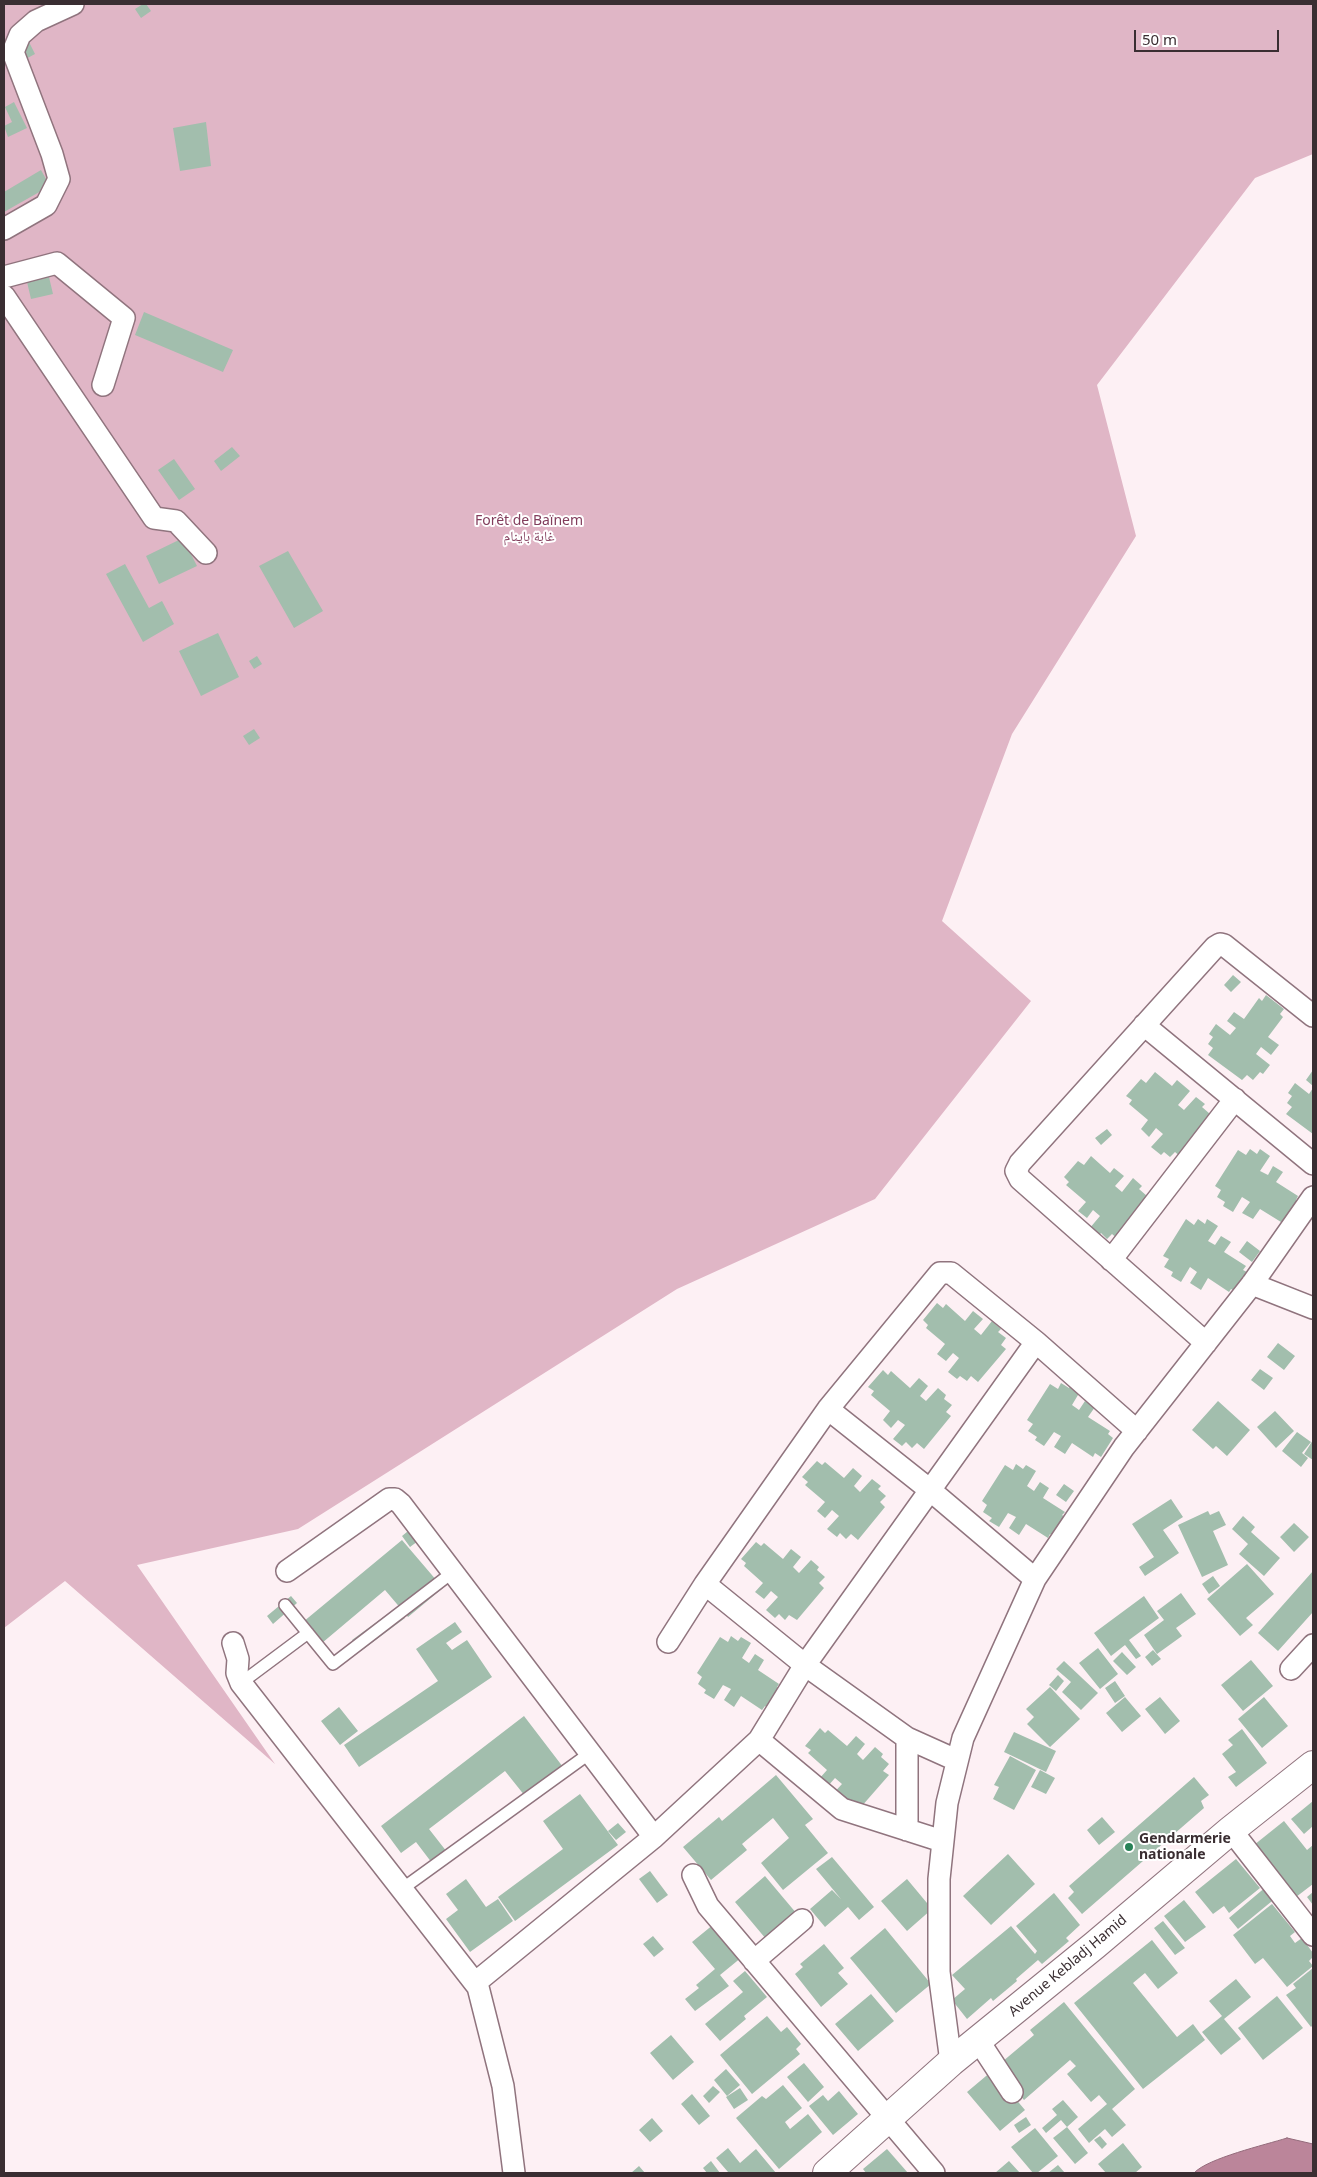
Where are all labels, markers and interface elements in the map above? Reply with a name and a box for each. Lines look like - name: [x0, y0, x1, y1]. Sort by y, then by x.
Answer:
- scale bar: [1137, 20, 1282, 52]
- text: 50 m: [1142, 29, 1177, 49]
- park label: Forêt de Baïnem غابة باينام: [475, 513, 583, 546]
- place label: Gendarmerie nationale: [1139, 1831, 1231, 1864]
- marker: Gendarmerie nationale: [1123, 1841, 1135, 1853]
- street label: Avenue Kebladj Hamid: [1006, 1912, 1130, 2020]

